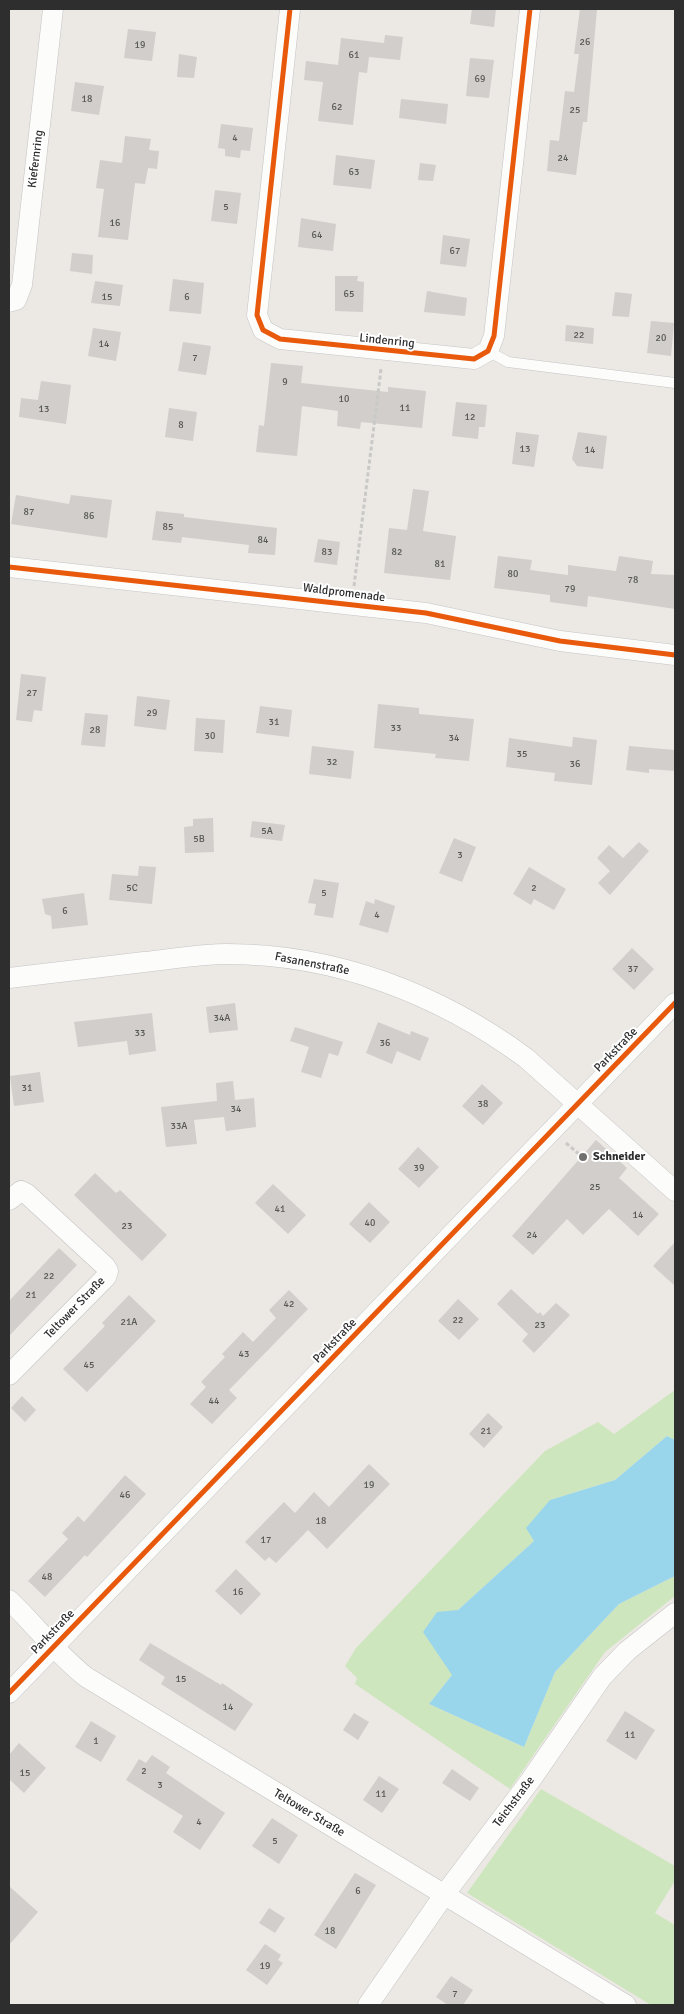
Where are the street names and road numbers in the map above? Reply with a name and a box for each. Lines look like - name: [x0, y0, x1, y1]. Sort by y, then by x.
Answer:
- street label: Kiefernring: [25, 129, 47, 189]
- street label: Lindenring: [359, 331, 415, 351]
- street label: Waldpromenade: [302, 581, 386, 605]
- street label: Fasanenstraße: [273, 950, 351, 978]
- street label: Parkstraße: [591, 1025, 641, 1075]
- street label: Teltower Straße: [42, 1274, 108, 1342]
- street label: Parkstraße: [310, 1316, 360, 1366]
- street label: Parkstraße: [28, 1607, 78, 1657]
- street label: Teichstraße: [490, 1774, 538, 1830]
- street label: Teltower Straße: [271, 1786, 347, 1840]

